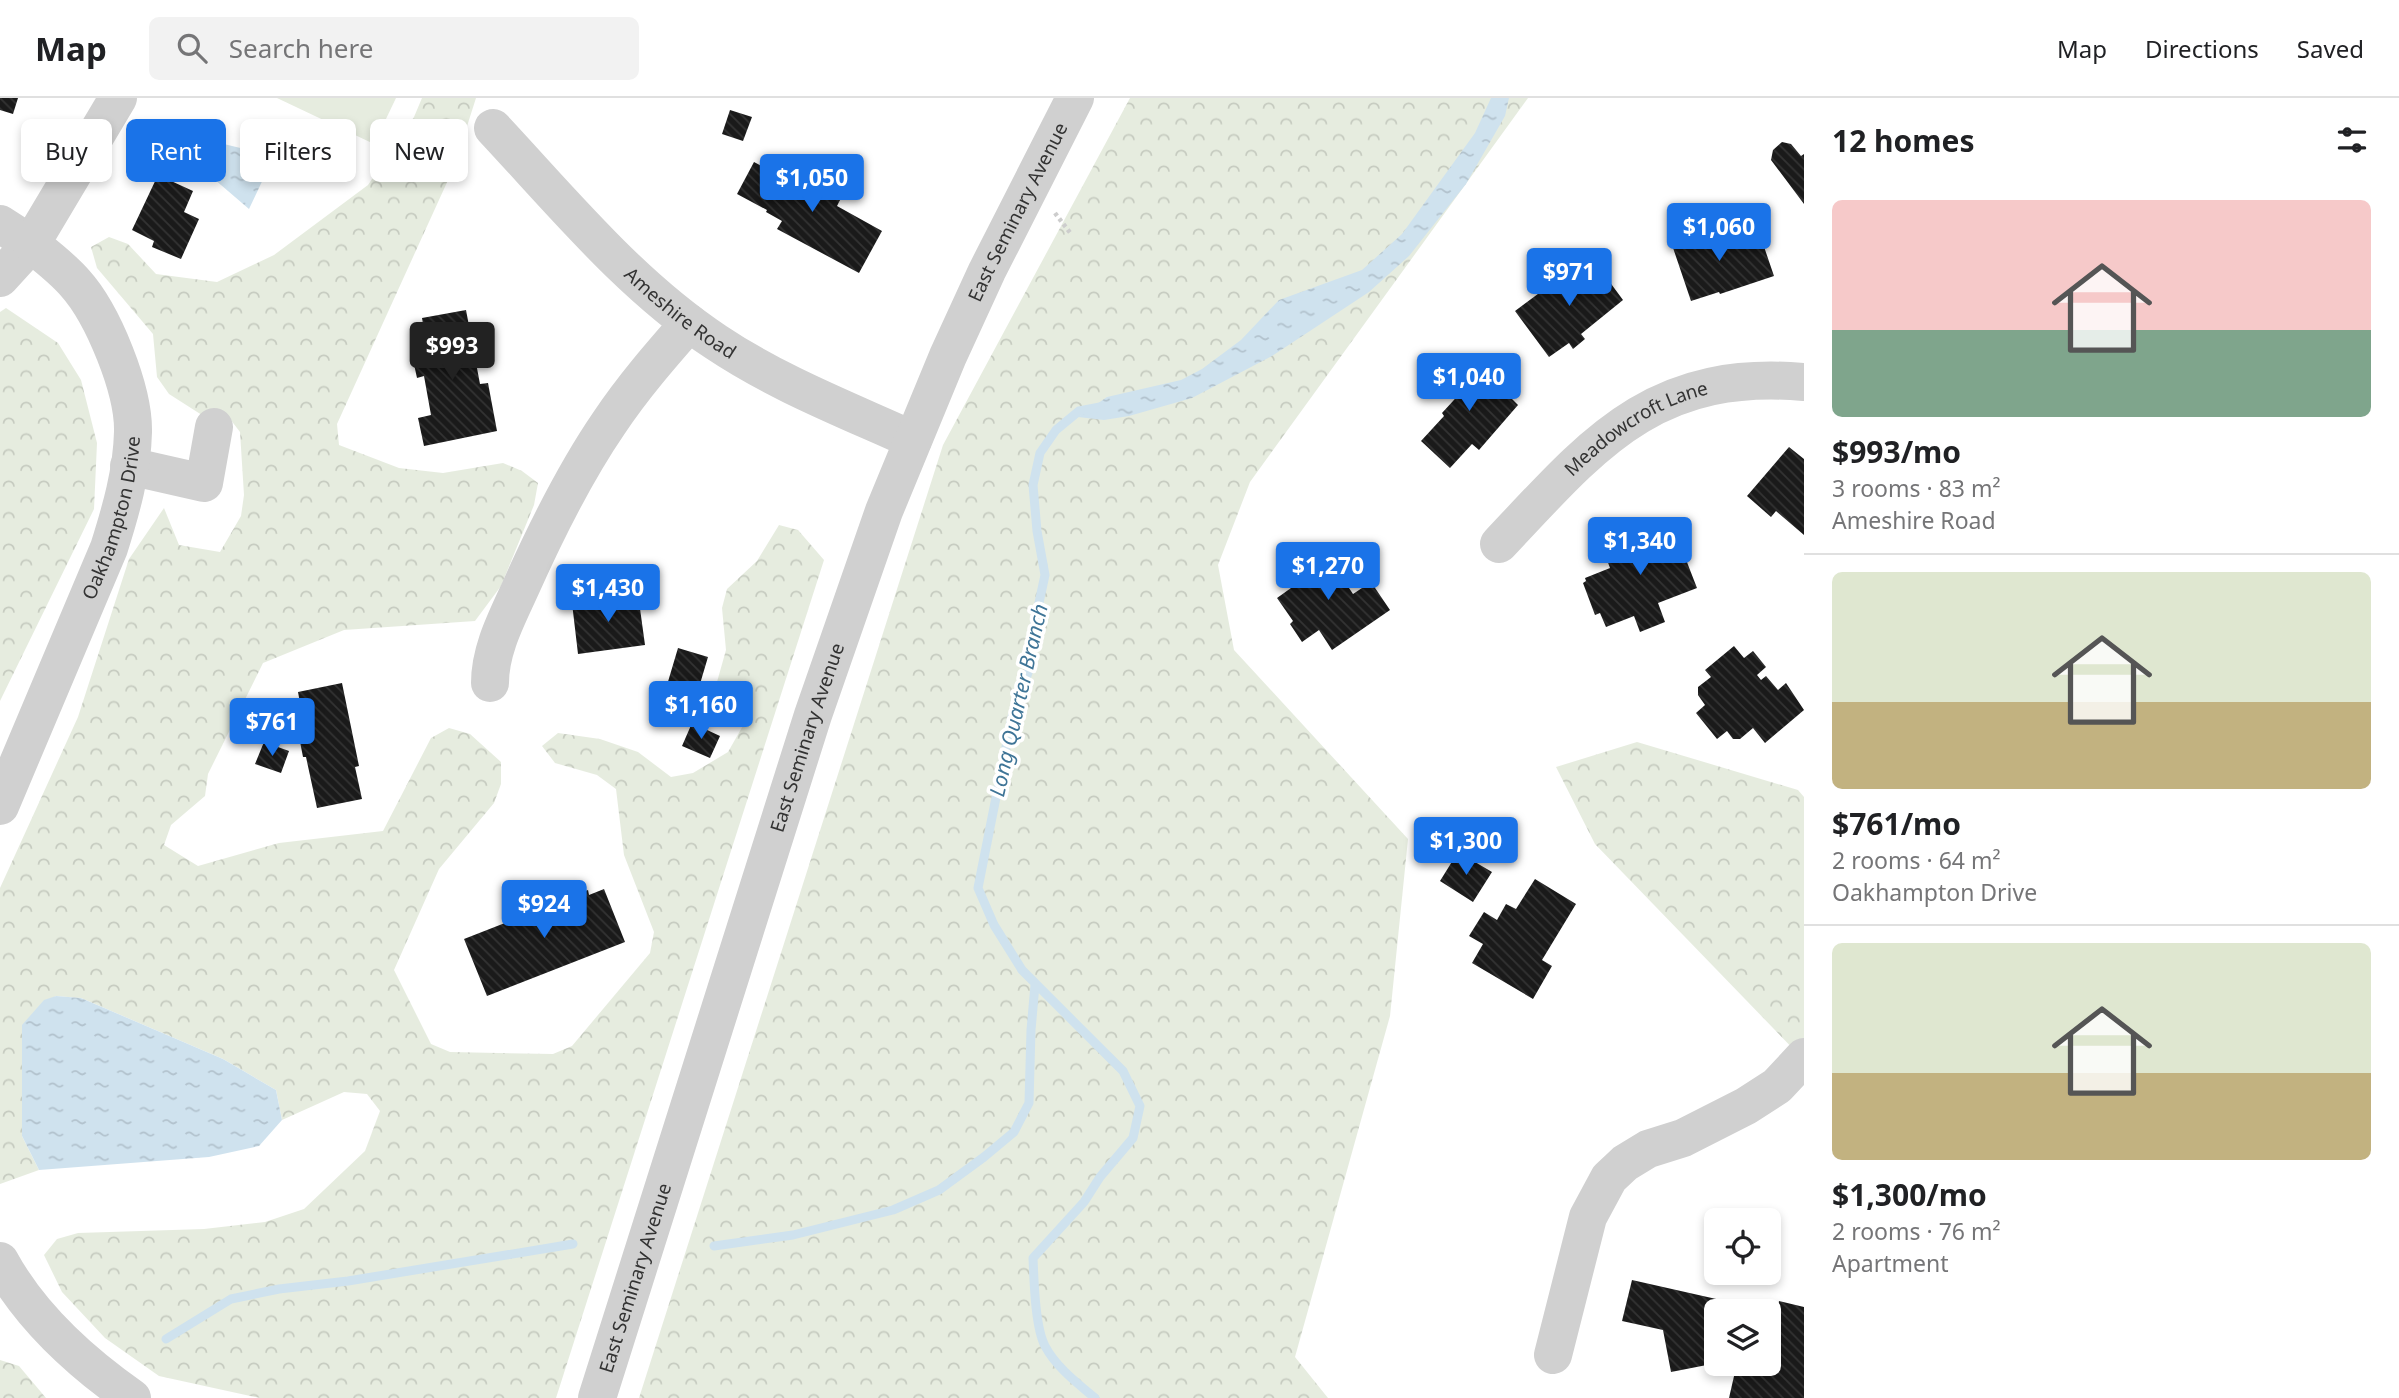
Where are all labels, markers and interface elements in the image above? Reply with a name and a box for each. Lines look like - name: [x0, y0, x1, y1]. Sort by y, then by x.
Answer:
- search box: [149, 17, 639, 80]
- text: Map: [35, 26, 107, 71]
- icon: search: [173, 29, 211, 67]
- text: Search here: [229, 30, 373, 66]
- text: Map: [2057, 32, 2107, 65]
- text: Directions: [2145, 32, 2259, 65]
- text: Saved: [2297, 32, 2364, 65]
- street label: East Seminary Avenue: [962, 118, 1074, 306]
- chip: Buy: [21, 119, 112, 182]
- chip: Rent: [126, 119, 226, 182]
- chip: Filters: [240, 119, 356, 182]
- chip: New: [370, 119, 468, 182]
- text: 12 homes: [1832, 120, 1975, 161]
- icon: filters: [2333, 121, 2371, 159]
- pin: $1,050: [755, 155, 869, 214]
- text: $1,050: [776, 161, 848, 193]
- pin: $1,060: [1662, 204, 1776, 263]
- text: $1,060: [1683, 210, 1755, 242]
- icon: home: [2039, 245, 2165, 371]
- pin: $971: [1528, 248, 1610, 308]
- text: $971: [1543, 255, 1595, 287]
- street label: Ameshire Road: [619, 261, 741, 365]
- pin: $993: [411, 322, 493, 382]
- text: $993: [426, 329, 478, 361]
- pin: $1,040: [1412, 354, 1526, 413]
- text: $1,040: [1433, 360, 1505, 392]
- street label: Meadowcroft Lane: [1558, 375, 1710, 482]
- text: $993/mo: [1832, 431, 1961, 472]
- street label: Oakhampton Drive: [76, 435, 146, 604]
- text: 3 rooms · 83 m²: [1832, 472, 2001, 504]
- text: Ameshire Road: [1832, 504, 1996, 536]
- pin: $1,340: [1583, 518, 1697, 577]
- text: $1,340: [1604, 524, 1676, 556]
- pin: $1,270: [1271, 542, 1385, 602]
- text: $1,270: [1292, 549, 1364, 581]
- pin: $1,430: [551, 564, 665, 624]
- text: $1,430: [572, 571, 644, 603]
- water label: Long Quarter Branch: [982, 601, 1054, 799]
- icon: home: [2039, 617, 2165, 743]
- street label: East Seminary Avenue: [764, 639, 850, 835]
- pin: $1,160: [644, 682, 758, 741]
- text: $1,160: [665, 688, 737, 720]
- pin: $761: [231, 698, 313, 758]
- text: $761: [246, 705, 298, 737]
- text: $761/mo: [1832, 803, 1961, 844]
- pin: $1,300: [1409, 818, 1523, 877]
- text: $1,300: [1430, 824, 1502, 856]
- text: 2 rooms · 64 m²: [1832, 844, 2001, 876]
- text: Oakhampton Drive: [1832, 876, 2037, 908]
- pin: $924: [503, 880, 585, 940]
- text: $924: [518, 887, 570, 919]
- icon: home: [2039, 988, 2165, 1114]
- text: $1,300/mo: [1832, 1174, 1987, 1215]
- street label: East Seminary Avenue: [593, 1180, 677, 1376]
- map controls: [1704, 1208, 1781, 1376]
- button: locate: [1704, 1208, 1781, 1285]
- text: 2 rooms · 76 m²: [1832, 1215, 2001, 1247]
- text: Apartment: [1832, 1247, 1949, 1279]
- button: layers: [1704, 1299, 1781, 1376]

